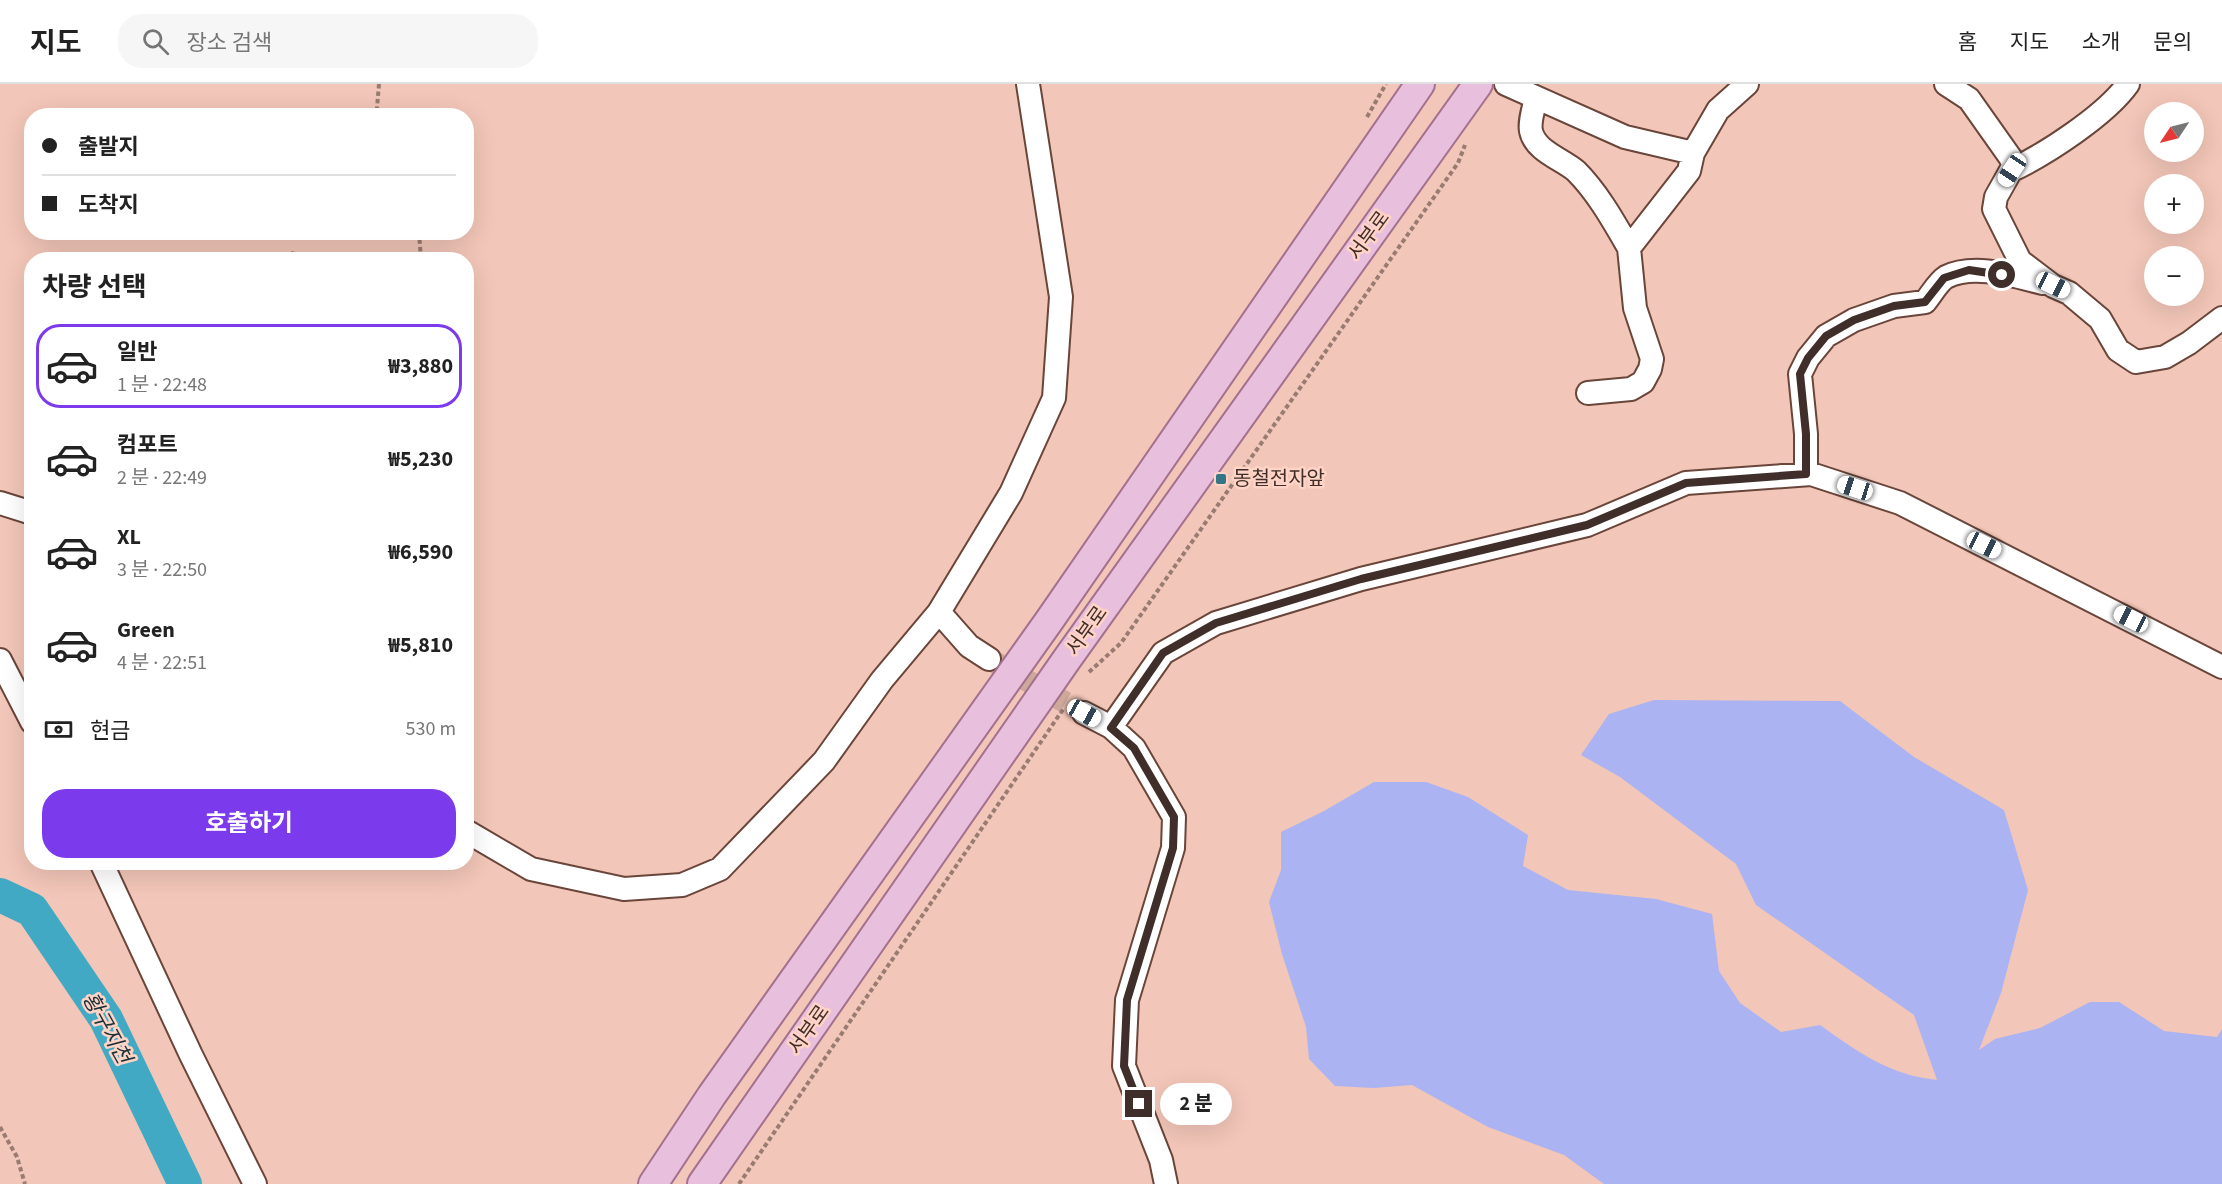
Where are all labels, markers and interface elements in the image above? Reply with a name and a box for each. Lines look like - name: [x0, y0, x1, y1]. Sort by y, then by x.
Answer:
- search box: [118, 14, 538, 68]
- text: 지도: [30, 23, 82, 63]
- icon: search: [139, 25, 172, 58]
- text: 장소 검색: [187, 27, 272, 59]
- text: 홈: [1958, 27, 1977, 57]
- text: 지도: [2010, 27, 2049, 57]
- text: 소개: [2082, 27, 2120, 57]
- text: 문의: [2153, 27, 2192, 57]
- north arrow: [2144, 102, 2204, 162]
- map controls: [2144, 102, 2204, 306]
- text: 출발지: [78, 131, 139, 163]
- car: [1994, 150, 2030, 190]
- button: +: [2144, 174, 2204, 234]
- text: 도착지: [78, 189, 139, 221]
- street label: 서부로: [1341, 205, 1397, 267]
- button: −: [2144, 246, 2204, 306]
- route start: [1988, 261, 2015, 288]
- text: 차량 선택: [42, 268, 147, 307]
- car: [2033, 269, 2073, 301]
- text: 일반: [117, 336, 157, 368]
- icon: car: [45, 339, 99, 393]
- text: ₩3,880: [388, 350, 453, 382]
- text: 1 분 · 22:48: [117, 371, 207, 399]
- text: 컴포트: [117, 429, 178, 461]
- icon: car: [45, 432, 99, 486]
- text: ₩5,230: [388, 443, 453, 475]
- text: 2 분 · 22:49: [117, 464, 207, 492]
- place label: 동철전자앞: [1233, 465, 1325, 493]
- marker: 동철전자앞: [1214, 472, 1228, 486]
- car: [1835, 474, 1875, 502]
- text: XL: [117, 521, 141, 553]
- icon: car: [45, 525, 99, 579]
- car: [1964, 529, 2004, 561]
- text: ₩6,590: [388, 536, 453, 568]
- text: 3 분 · 22:50: [117, 556, 207, 584]
- street label: 서부로: [1060, 600, 1114, 662]
- car: [2111, 603, 2151, 635]
- text: Green: [117, 614, 175, 646]
- icon: car: [45, 618, 99, 672]
- text: ₩5,810: [388, 629, 453, 661]
- text: 4 분 · 22:51: [117, 649, 207, 677]
- car: [1064, 696, 1104, 730]
- icon: cash: [42, 713, 75, 746]
- text: 현금: [90, 715, 130, 747]
- text: 530 m: [406, 715, 456, 743]
- button: 호출하기: [42, 789, 456, 858]
- water label: 황구지천: [75, 987, 140, 1071]
- street label: 서부로: [782, 999, 836, 1061]
- callout: 2 분: [1160, 1083, 1232, 1125]
- route end: [1125, 1090, 1152, 1117]
- text: 2 분: [1180, 1090, 1212, 1118]

